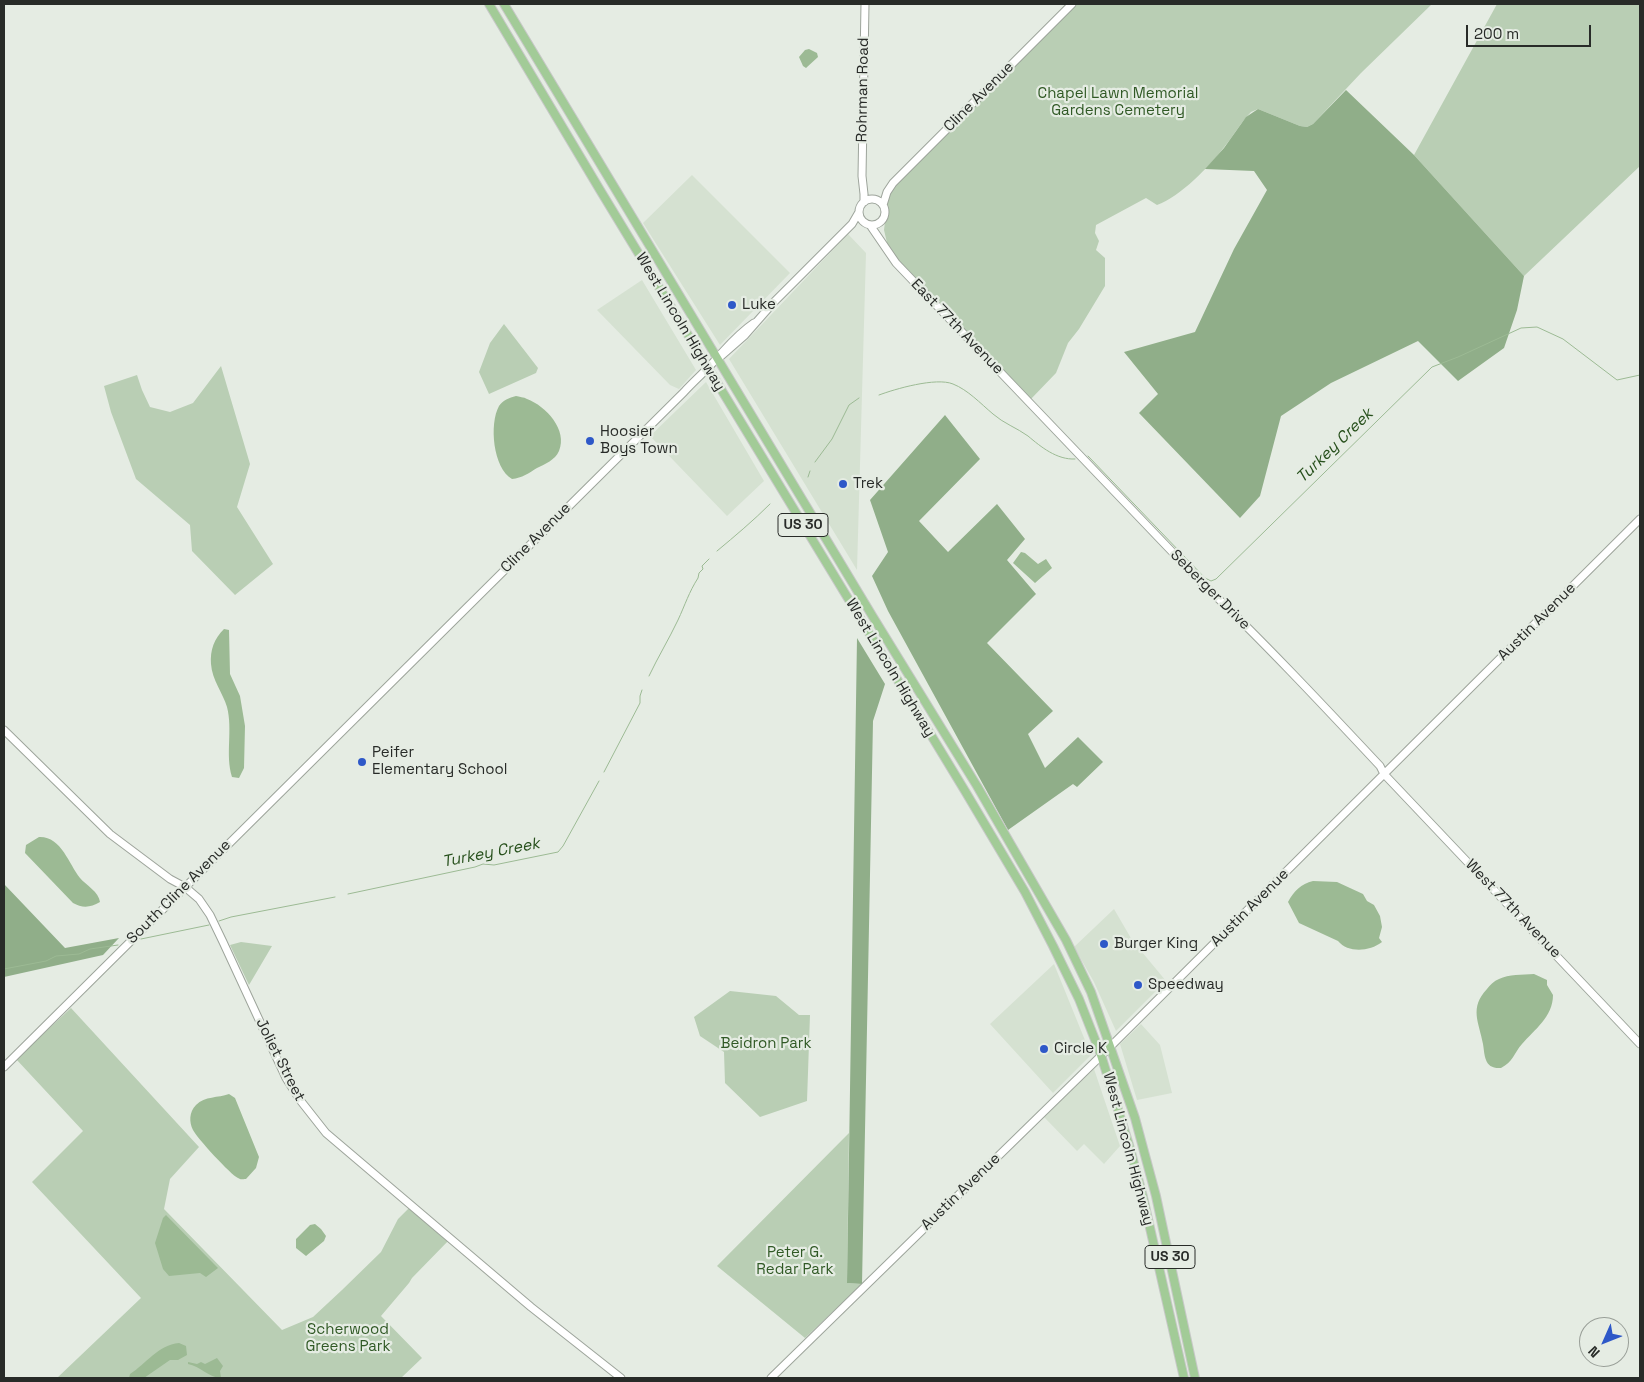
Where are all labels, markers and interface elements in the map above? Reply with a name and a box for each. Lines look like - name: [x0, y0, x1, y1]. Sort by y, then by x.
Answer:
- scale bar: [1469, 15, 1594, 47]
- text: 200 m: [1474, 24, 1519, 43]
- street label: Rohrman Road: [853, 37, 873, 143]
- street label: Cline Avenue: [940, 58, 1018, 136]
- park label: Chapel Lawn Memorial Gardens Cemetery: [1038, 85, 1198, 120]
- street label: West Lincoln Highway: [632, 250, 728, 394]
- street label: East 77th Avenue: [907, 276, 1007, 378]
- place label: Luke: [742, 296, 776, 314]
- marker: Luke: [726, 299, 738, 311]
- water label: Turkey Creek: [1293, 405, 1377, 487]
- place label: Hoosier Boys Town: [600, 423, 678, 458]
- marker: Hoosier Boys Town: [584, 435, 596, 447]
- place label: Trek: [853, 475, 883, 493]
- marker: Trek: [837, 478, 849, 490]
- street label: Cline Avenue: [497, 499, 575, 577]
- road number: US 30: [778, 514, 828, 536]
- street label: Seberger Drive: [1166, 546, 1254, 634]
- street label: Austin Avenue: [1494, 579, 1580, 665]
- street label: West Lincoln Highway: [842, 596, 938, 740]
- place label: Peifer Elementary School: [372, 744, 508, 779]
- marker: Peifer Elementary School: [356, 756, 368, 768]
- water label: Turkey Creek: [441, 834, 541, 872]
- street label: South Cline Avenue: [123, 836, 235, 948]
- street label: West 77th Avenue: [1461, 856, 1565, 962]
- street label: Austin Avenue: [1207, 865, 1293, 951]
- place label: Burger King: [1114, 935, 1198, 953]
- marker: Burger King: [1098, 938, 1110, 950]
- place label: Speedway: [1148, 976, 1224, 994]
- marker: Speedway: [1132, 979, 1144, 991]
- street label: Joliet Street: [251, 1016, 309, 1104]
- park label: Beidron Park: [720, 1035, 812, 1053]
- place label: Circle K: [1054, 1040, 1107, 1058]
- marker: Circle K: [1038, 1043, 1050, 1055]
- street label: West Lincoln Highway: [1099, 1070, 1157, 1228]
- street label: Austin Avenue: [918, 1150, 1004, 1234]
- park label: Peter G. Redar Park: [756, 1244, 834, 1279]
- road number: US 30: [1145, 1246, 1195, 1268]
- north arrow: [1579, 1317, 1629, 1367]
- park label: Scherwood Greens Park: [305, 1321, 391, 1356]
- text: N: [1584, 1342, 1604, 1361]

